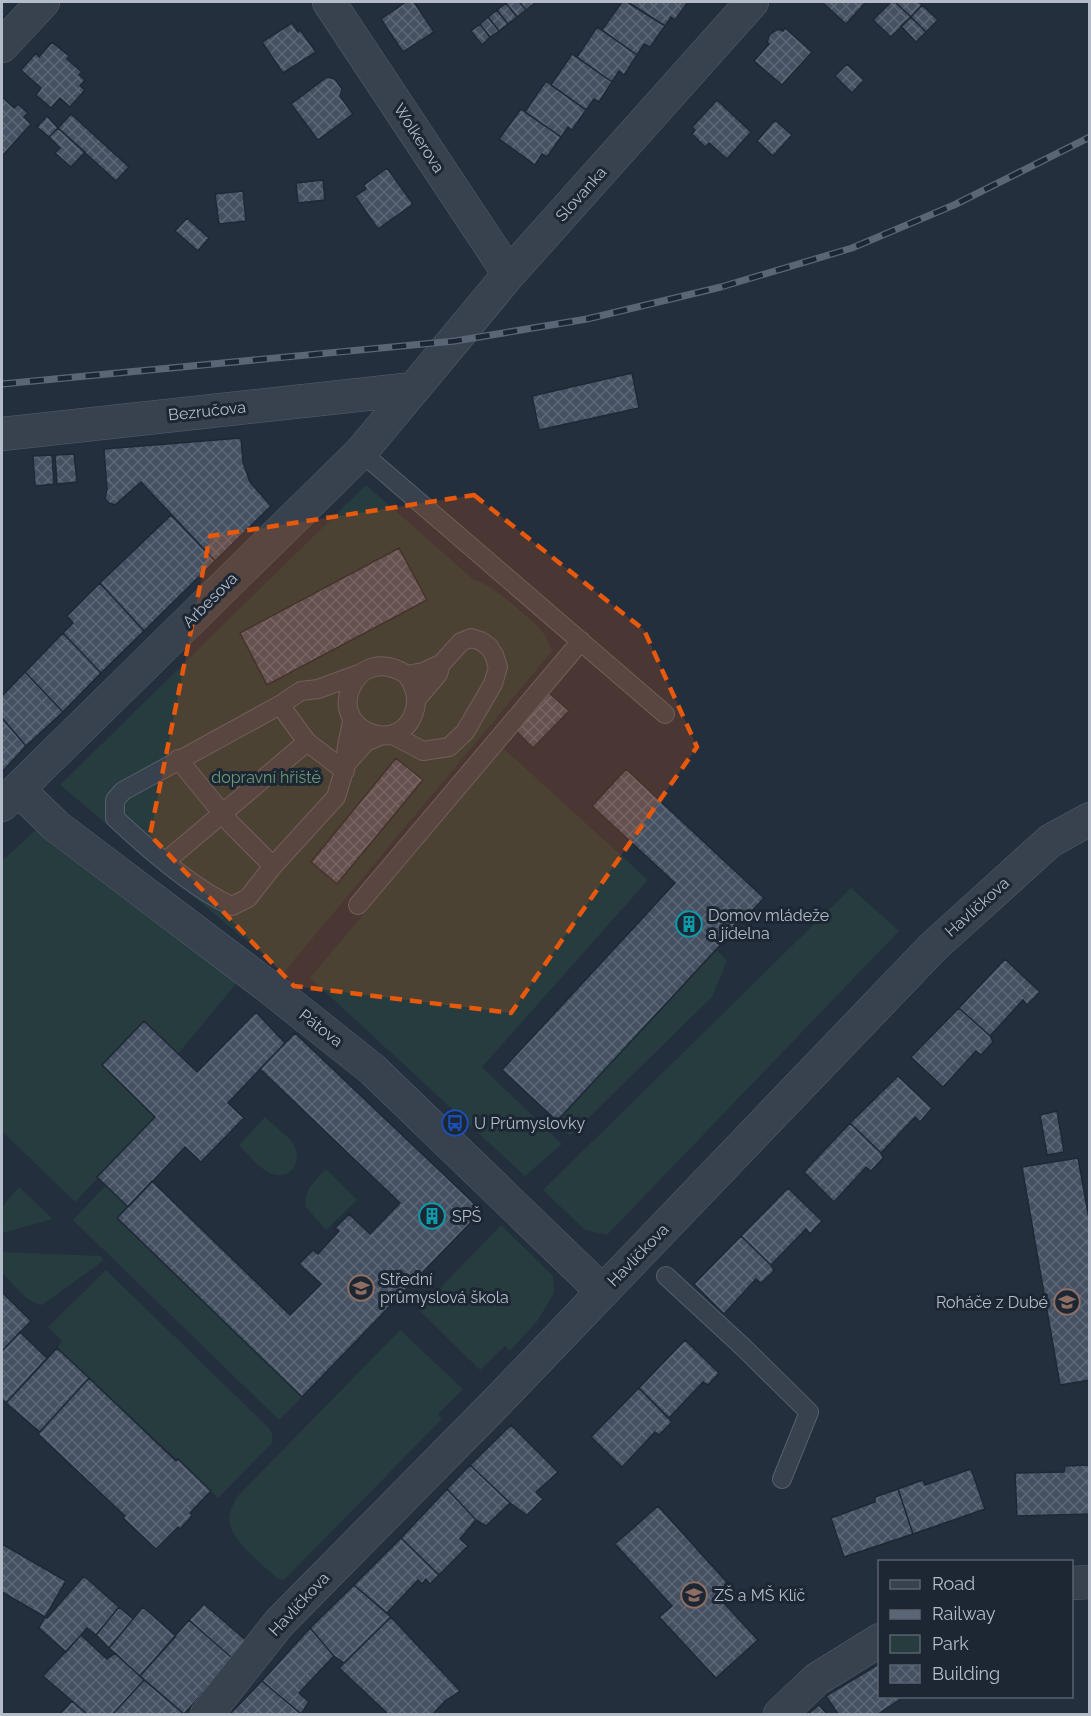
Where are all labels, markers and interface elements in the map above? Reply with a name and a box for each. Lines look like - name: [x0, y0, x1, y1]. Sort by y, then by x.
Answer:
- street label: Wolkerova: [390, 100, 448, 176]
- street label: Slovanka: [552, 163, 610, 225]
- street label: Bezručova: [167, 397, 247, 425]
- street label: Arbesova: [179, 569, 241, 631]
- park label: dopravní hřiště: [211, 768, 321, 787]
- street label: Havlíčkova: [941, 873, 1013, 941]
- place label: Domov mládeže a jídelna: [708, 906, 829, 943]
- building icon: Domov mládeže a jídelna: [674, 909, 704, 939]
- street label: Pátova: [295, 1005, 347, 1051]
- bus stop icon: U Průmyslovky: [440, 1108, 470, 1138]
- place label: U Průmyslovky: [474, 1114, 586, 1133]
- building icon: SPŠ: [417, 1201, 447, 1231]
- place label: SPŠ: [452, 1206, 482, 1226]
- street label: Havlíčkova: [603, 1220, 673, 1290]
- place label: Střední průmyslová škola: [380, 1270, 509, 1307]
- school or university icon: Střední průmyslová škola: [346, 1273, 376, 1303]
- school or university icon: Roháče z Dubé: [1052, 1287, 1082, 1317]
- place label: Roháče z Dubé: [936, 1293, 1048, 1312]
- legend: [878, 1560, 1073, 1698]
- street label: Havlíčkova: [265, 1568, 333, 1640]
- text: Road: [932, 1573, 975, 1594]
- school or university icon: ZŠ a MŠ Klíč: [679, 1580, 709, 1610]
- place label: ZŠ a MŠ Klíč: [714, 1585, 806, 1605]
- text: Railway: [932, 1603, 996, 1624]
- text: Park: [932, 1633, 969, 1654]
- text: Building: [932, 1663, 1000, 1684]

